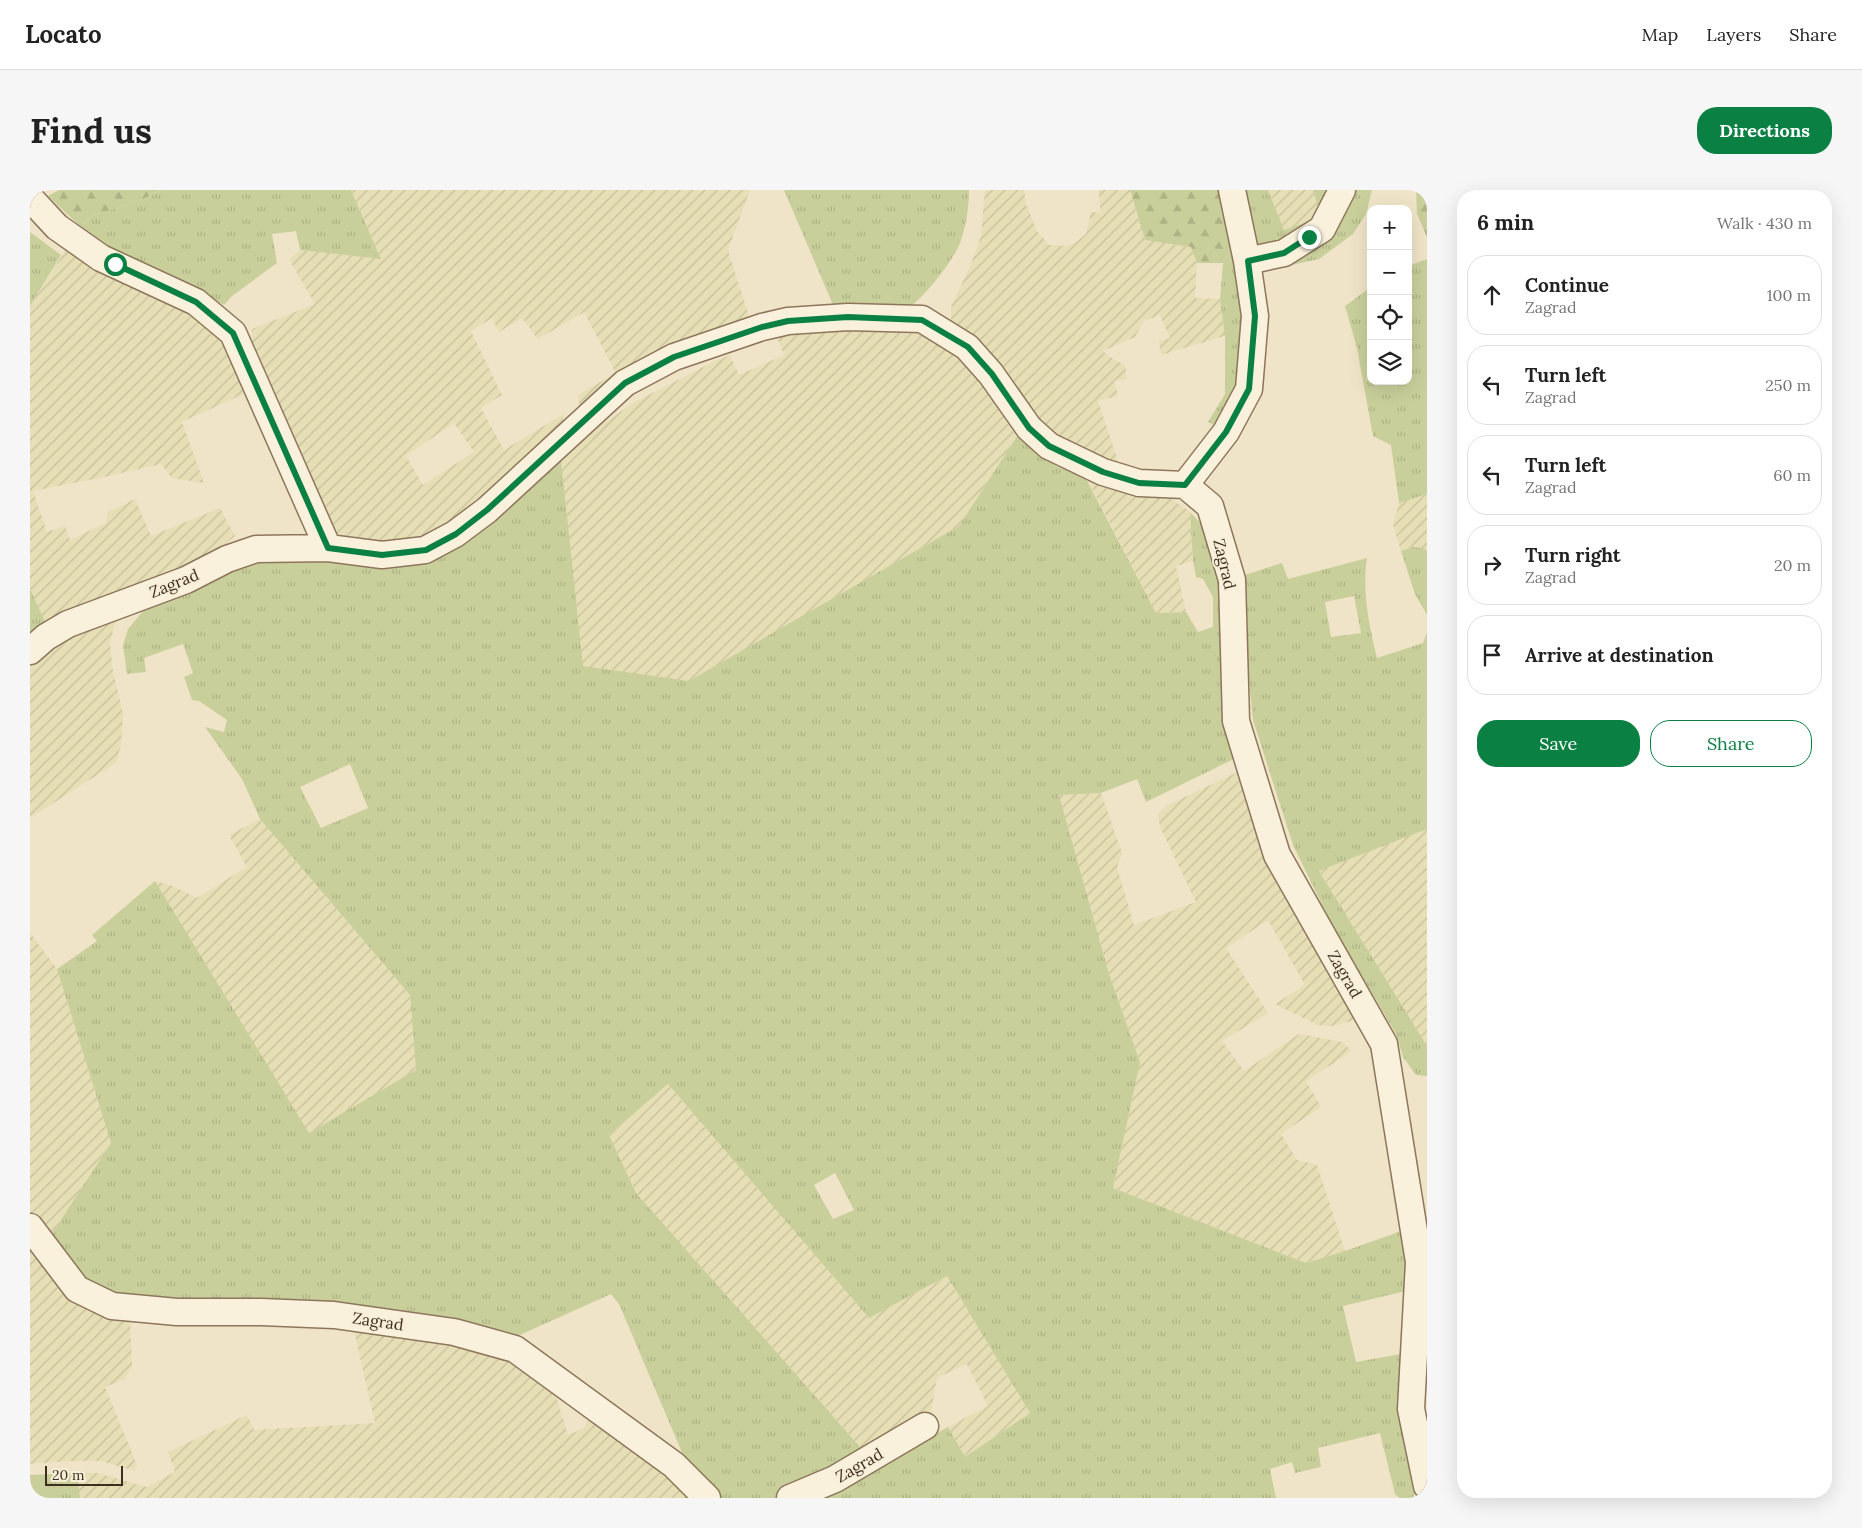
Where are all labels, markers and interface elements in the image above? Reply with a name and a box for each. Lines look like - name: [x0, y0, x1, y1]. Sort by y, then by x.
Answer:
- text: Locato: [25, 19, 102, 50]
- text: Map: [1642, 23, 1678, 46]
- text: Layers: [1706, 23, 1761, 46]
- text: Share: [1789, 23, 1837, 46]
- button: Directions: [1697, 107, 1832, 154]
- text: Find us: [30, 108, 152, 153]
- map controls: [1367, 205, 1412, 385]
- button: +: [1367, 205, 1412, 250]
- text: 6 min: [1477, 209, 1534, 236]
- text: Walk · 430 m: [1717, 213, 1812, 233]
- route end: [1298, 226, 1321, 249]
- button: −: [1367, 250, 1412, 295]
- route start: [104, 253, 127, 276]
- text: Continue: [1525, 273, 1609, 297]
- icon: ahead: [1478, 281, 1506, 309]
- text: 100 m: [1767, 285, 1811, 305]
- button: locate: [1367, 295, 1412, 340]
- text: Zagrad: [1525, 297, 1577, 317]
- button: layers: [1367, 340, 1412, 385]
- text: Turn left: [1525, 363, 1606, 387]
- icon: left: [1478, 371, 1506, 399]
- text: 250 m: [1765, 375, 1811, 395]
- text: Zagrad: [1525, 387, 1577, 407]
- text: Turn left: [1525, 453, 1606, 477]
- icon: left: [1478, 461, 1506, 489]
- text: 60 m: [1773, 465, 1811, 485]
- text: Zagrad: [1525, 477, 1577, 497]
- street label: Zagrad: [1209, 537, 1241, 592]
- text: Turn right: [1525, 543, 1621, 567]
- icon: right: [1478, 551, 1506, 579]
- text: 20 m: [1774, 555, 1811, 575]
- street label: Zagrad: [146, 564, 202, 602]
- text: Zagrad: [1525, 567, 1577, 587]
- icon: arrive: [1478, 641, 1506, 669]
- text: Arrive at destination: [1525, 643, 1714, 667]
- button: Save: [1477, 720, 1640, 767]
- button: Share: [1650, 720, 1812, 767]
- street label: Zagrad: [1323, 947, 1367, 1002]
- street label: Zagrad: [351, 1308, 405, 1335]
- street label: Zagrad: [832, 1443, 887, 1487]
- scale bar: [45, 1463, 122, 1486]
- text: 20 m: [52, 1466, 84, 1484]

